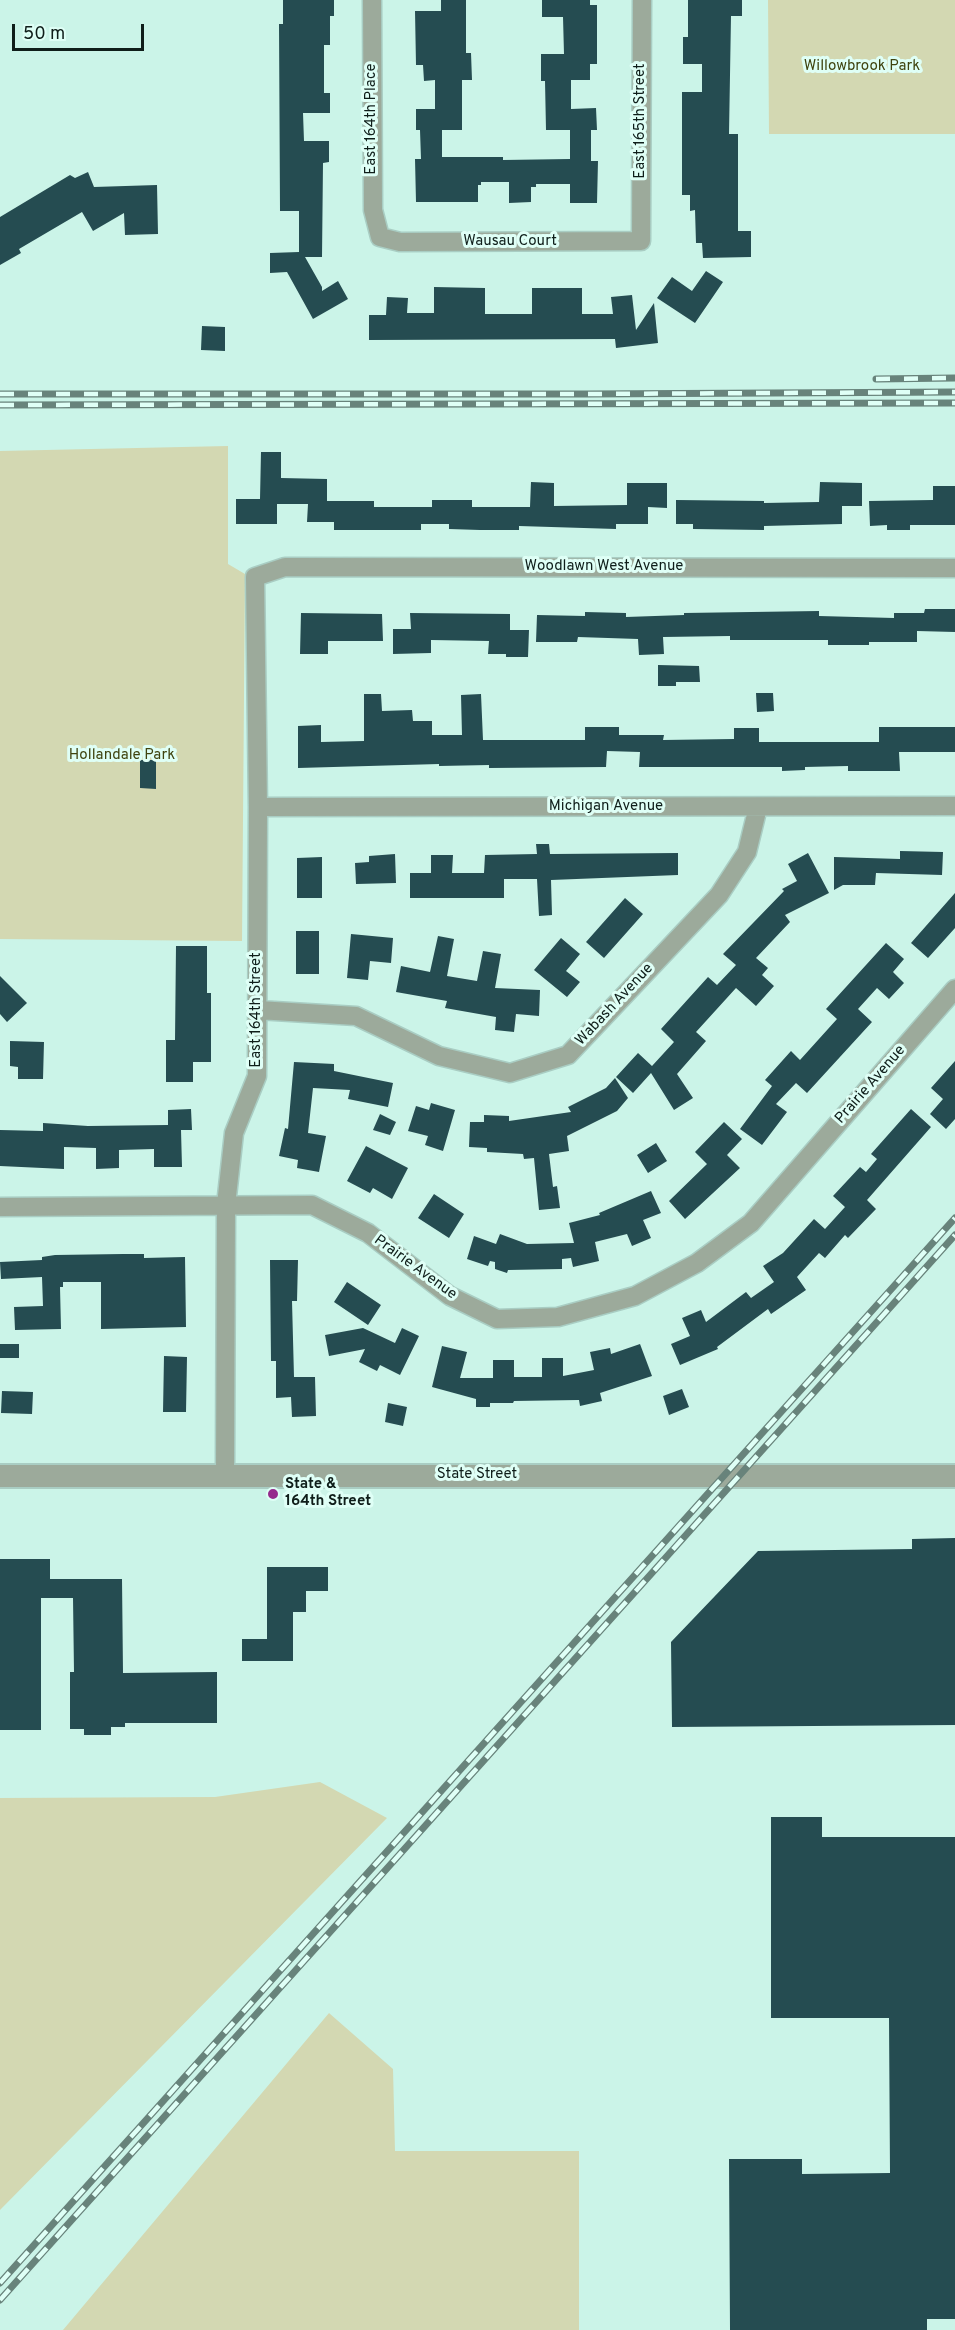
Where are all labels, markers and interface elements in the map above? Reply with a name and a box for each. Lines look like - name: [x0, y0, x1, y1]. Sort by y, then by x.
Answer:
- scale bar: [15, 12, 147, 50]
- text: 50 m: [23, 23, 65, 46]
- park label: Willowbrook Park: [804, 58, 920, 76]
- street label: East 164th Place: [363, 63, 381, 175]
- street label: East 165th Street: [632, 63, 650, 179]
- street label: Wausau Court: [463, 233, 557, 251]
- street label: Woodlawn West Avenue: [525, 558, 683, 576]
- park label: Hollandale Park: [69, 747, 175, 765]
- street label: Michigan Avenue: [549, 798, 663, 816]
- street label: East 164th Street: [248, 952, 266, 1068]
- street label: Wabash Avenue: [572, 960, 658, 1050]
- street label: Prairie Avenue: [832, 1042, 910, 1128]
- street label: Prairie Avenue: [370, 1232, 460, 1304]
- street label: State Street: [437, 1466, 517, 1484]
- place label: State & 164th Street: [285, 1476, 371, 1511]
- marker: State & 164th Street: [266, 1487, 280, 1501]

